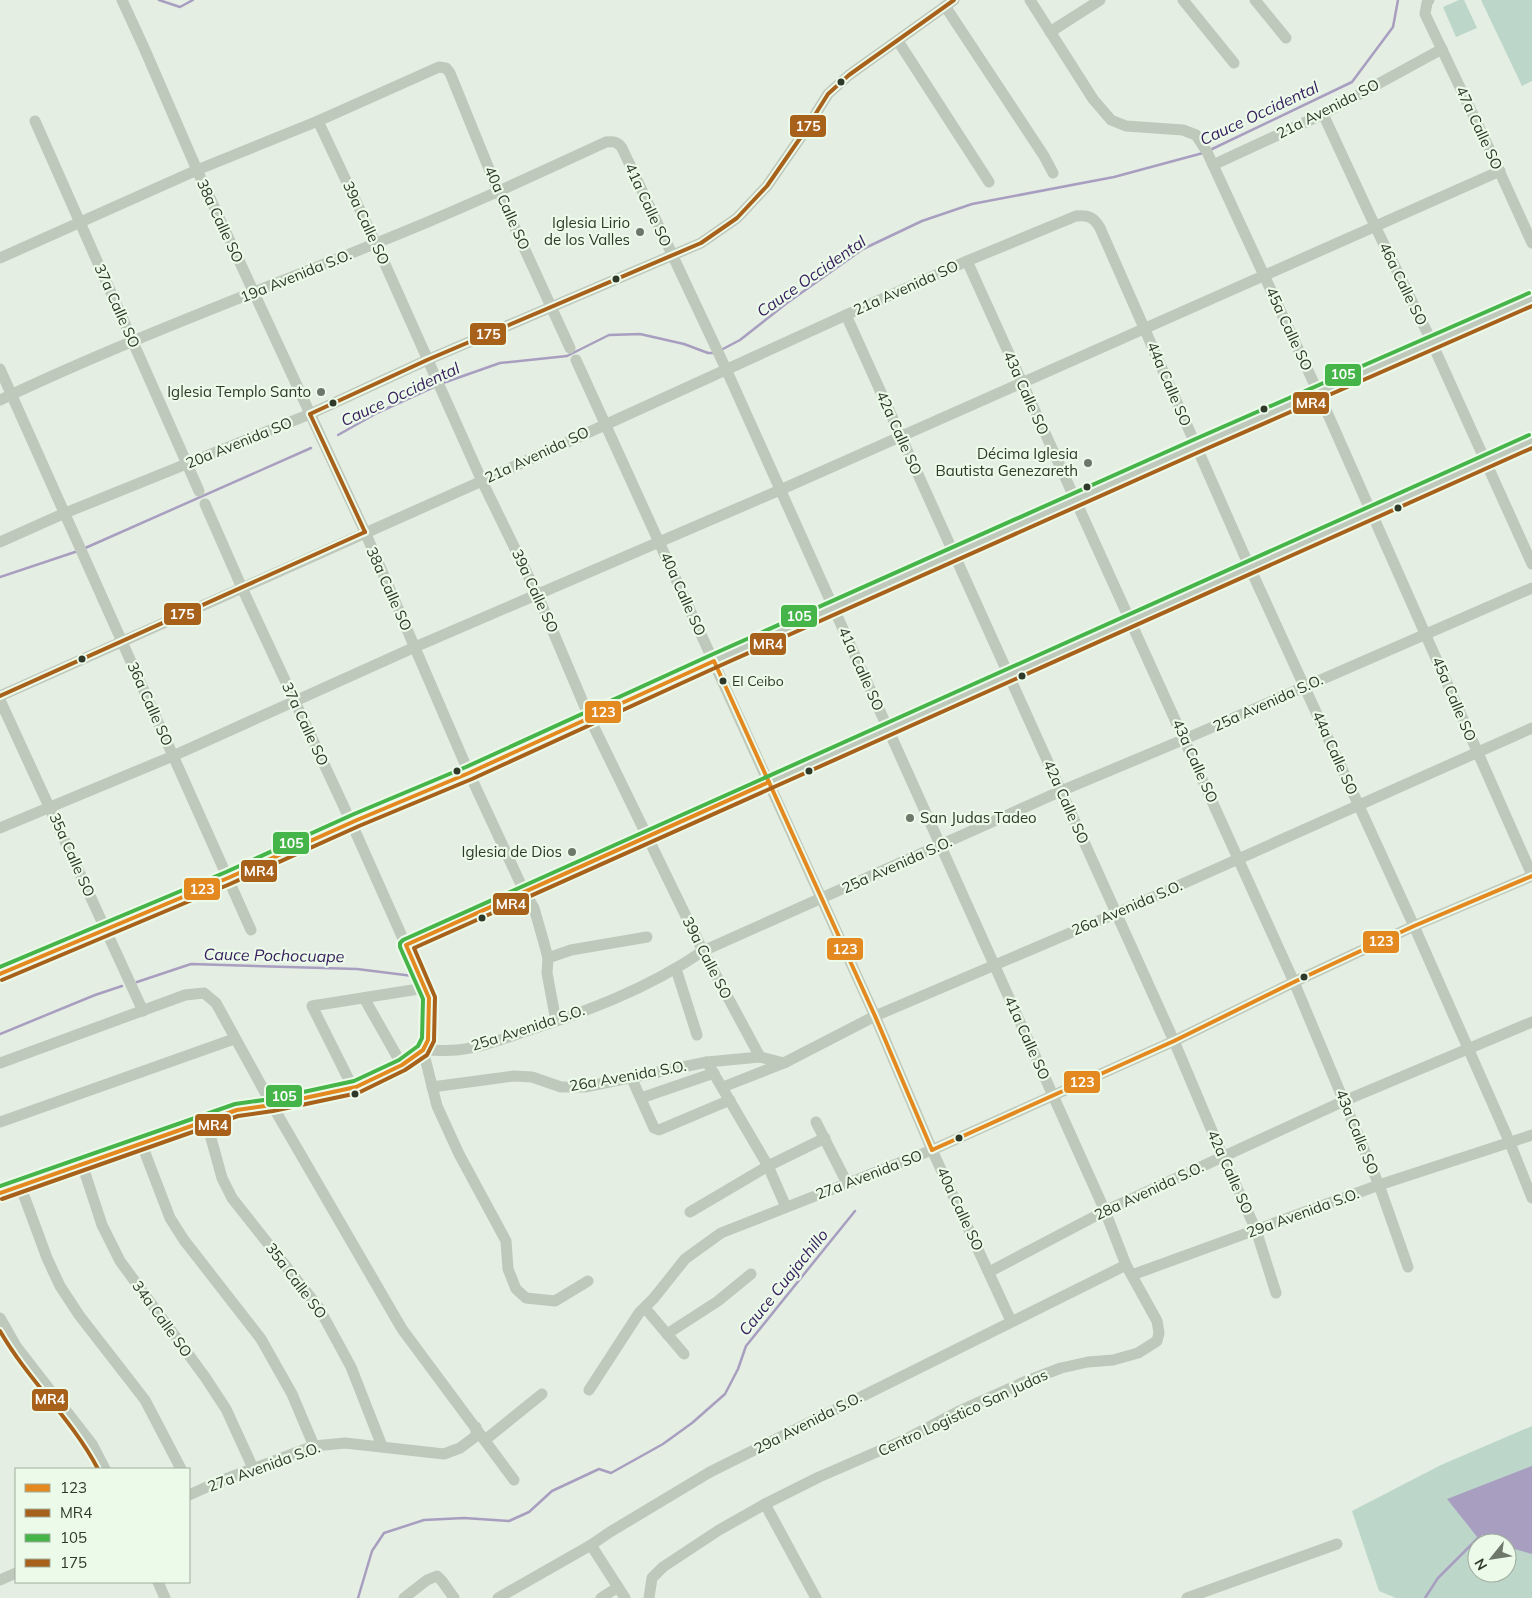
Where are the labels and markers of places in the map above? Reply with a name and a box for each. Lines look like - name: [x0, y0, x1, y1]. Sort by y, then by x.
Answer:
- unlabelled marker: [836, 77, 846, 87]
- place label: Iglesia Lirio de los Valles: [544, 213, 630, 249]
- marker: Iglesia Lirio de los Valles: [634, 226, 646, 238]
- unlabelled marker: [611, 274, 621, 284]
- place label: Iglesia Templo Santo: [167, 382, 311, 401]
- marker: Iglesia Templo Santo: [315, 386, 327, 398]
- unlabelled marker: [328, 398, 338, 408]
- unlabelled marker: [1259, 404, 1269, 414]
- place label: Décima Iglesia Bautista Genezareth: [935, 444, 1078, 480]
- marker: Décima Iglesia Bautista Genezareth: [1082, 457, 1094, 469]
- unlabelled marker: [1082, 482, 1092, 492]
- unlabelled marker: [1393, 503, 1403, 513]
- unlabelled marker: [77, 654, 87, 664]
- unlabelled marker: [1017, 671, 1027, 681]
- place label: El Ceibo: [732, 672, 784, 690]
- marker: El Ceibo: [718, 676, 728, 686]
- unlabelled marker: [452, 766, 462, 776]
- unlabelled marker: [804, 766, 814, 776]
- place label: San Judas Tadeo: [920, 808, 1037, 827]
- marker: San Judas Tadeo: [904, 812, 916, 824]
- place label: Iglesia de Dios: [462, 842, 562, 861]
- marker: Iglesia de Dios: [566, 846, 578, 858]
- unlabelled marker: [477, 913, 487, 923]
- unlabelled marker: [1299, 972, 1309, 982]
- unlabelled marker: [350, 1089, 360, 1099]
- unlabelled marker: [954, 1133, 964, 1143]

